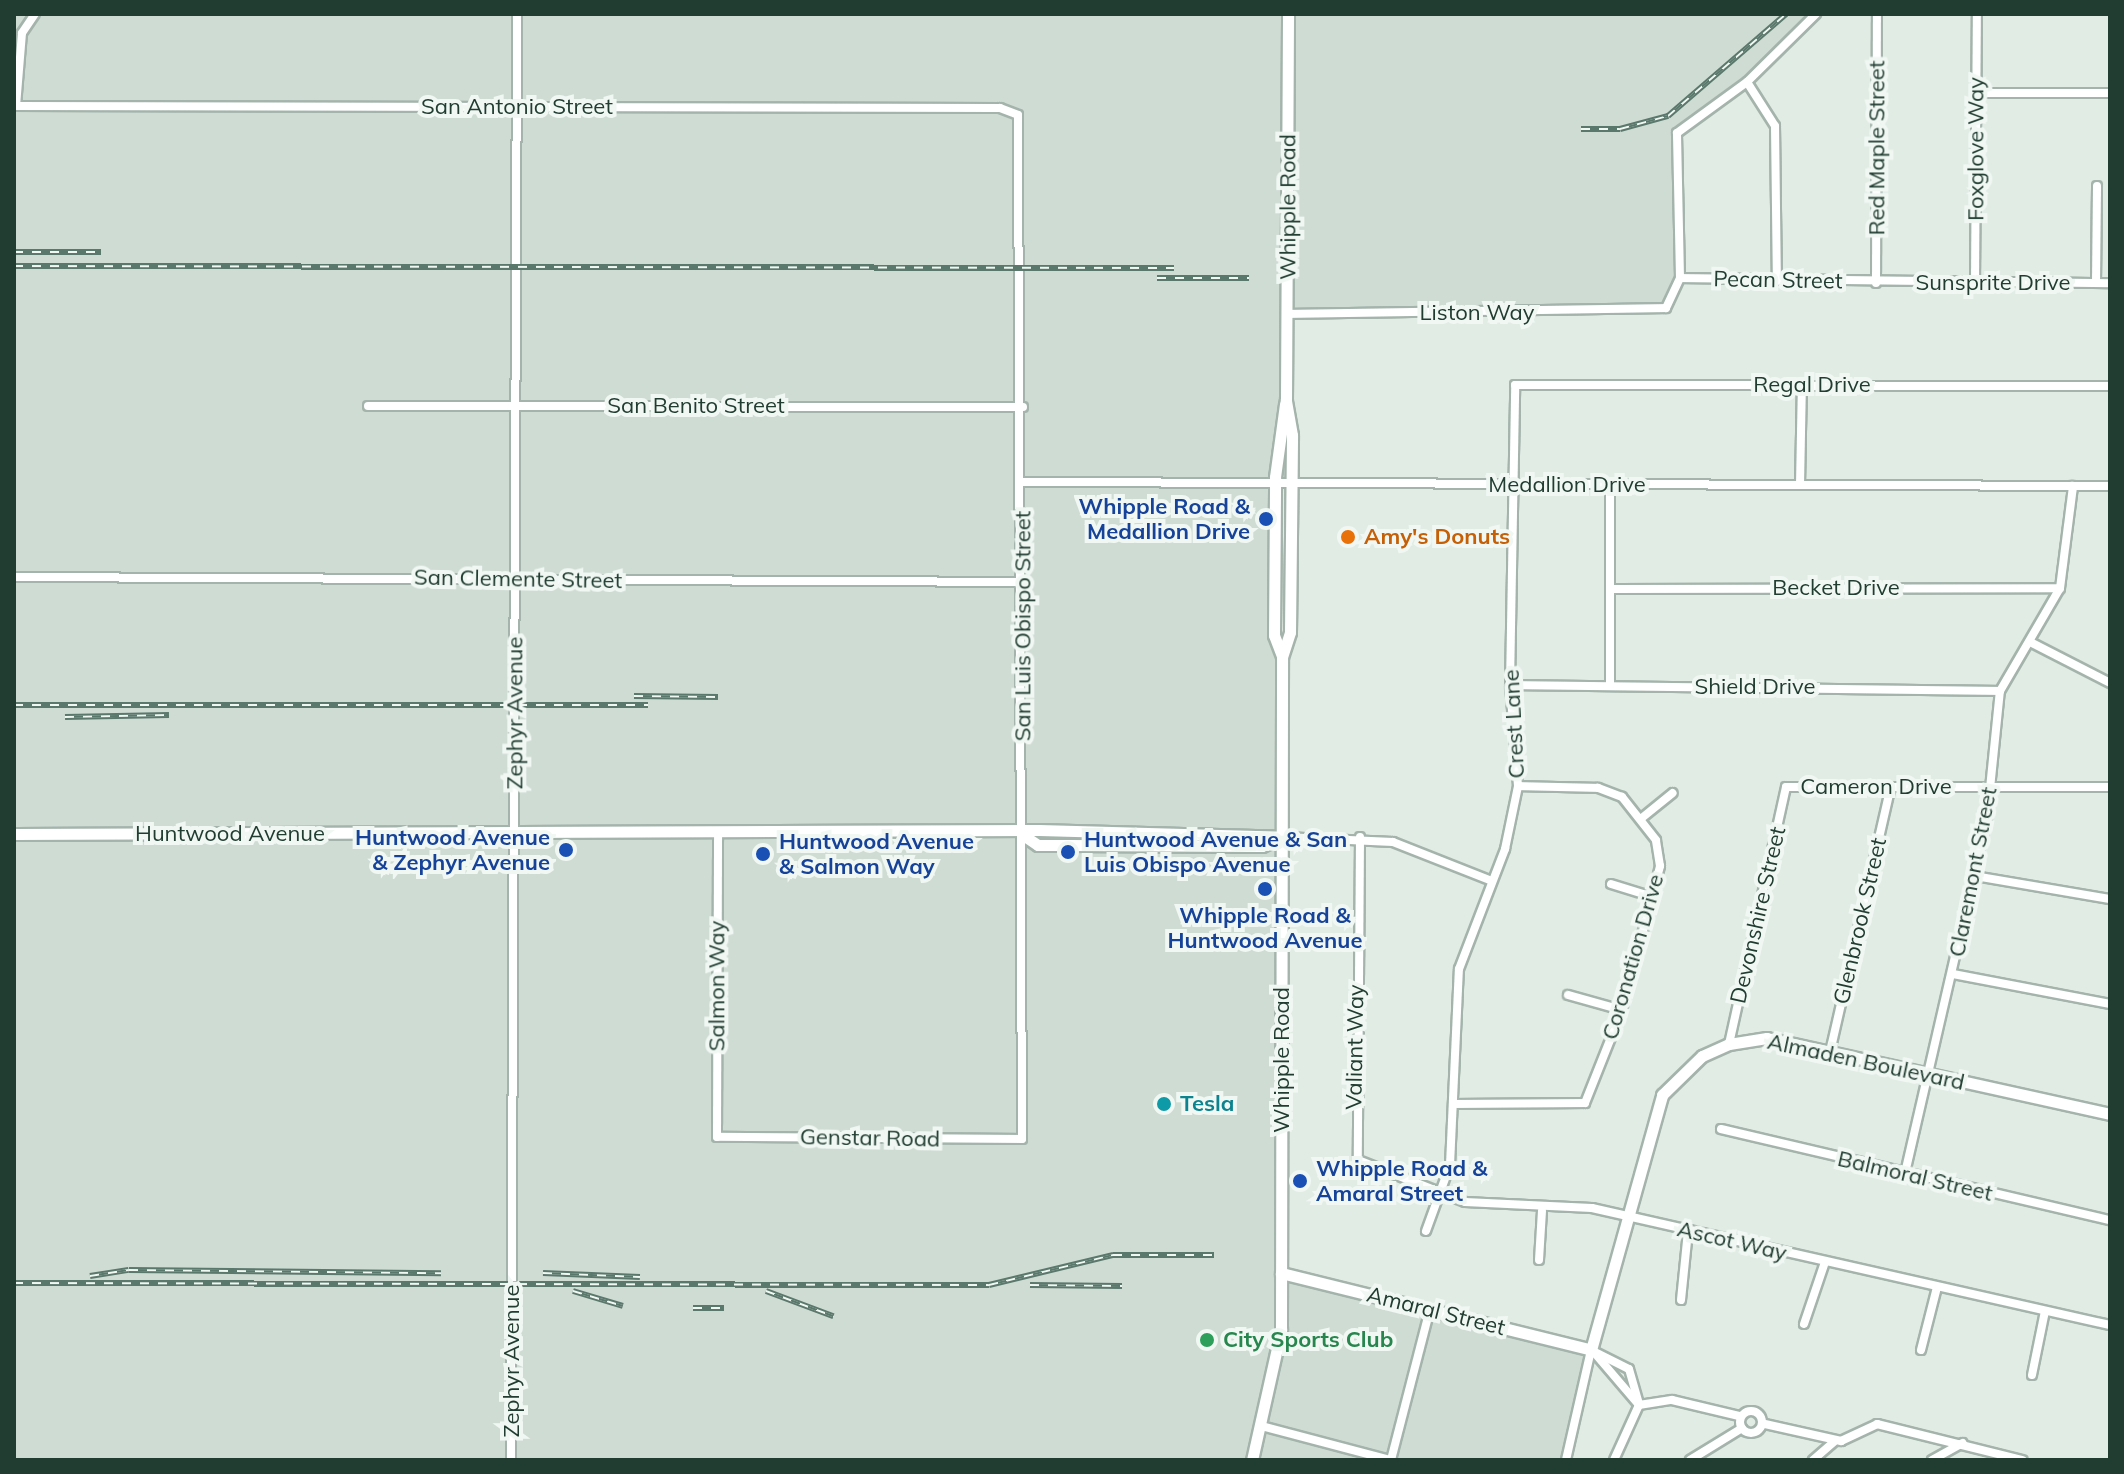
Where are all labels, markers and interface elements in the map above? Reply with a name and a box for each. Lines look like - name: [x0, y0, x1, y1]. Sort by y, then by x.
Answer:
- street label: Red Maple Street: [1864, 61, 1890, 235]
- street label: Foxglove Way: [1963, 77, 1989, 221]
- street label: San Antonio Street: [421, 94, 613, 120]
- street label: Whipple Road: [1275, 134, 1301, 280]
- street label: Pecan Street: [1713, 266, 1843, 294]
- street label: Sunsprite Drive: [1915, 270, 2071, 296]
- street label: Liston Way: [1420, 300, 1534, 326]
- street label: Regal Drive: [1753, 372, 1871, 398]
- street label: San Benito Street: [607, 393, 785, 419]
- street label: Medallion Drive: [1488, 472, 1646, 498]
- place label: Whipple Road & Medallion Drive: [1079, 493, 1250, 544]
- marker: Whipple Road & Medallion Drive: [1257, 510, 1275, 528]
- street label: San Luis Obispo Street: [1010, 511, 1036, 741]
- place label: Amy's Donuts: [1364, 524, 1510, 550]
- marker: Amy's Donuts: [1339, 528, 1357, 546]
- street label: San Clemente Street: [414, 564, 622, 594]
- street label: Becket Drive: [1772, 575, 1900, 601]
- street label: Zephyr Avenue: [502, 637, 528, 789]
- street label: Crest Lane: [1498, 669, 1530, 779]
- street label: Shield Drive: [1694, 674, 1816, 700]
- street label: Cameron Drive: [1800, 774, 1952, 800]
- street label: Claremont Street: [1944, 785, 2002, 959]
- street label: Huntwood Avenue: [135, 821, 325, 847]
- place label: Huntwood Avenue & Zephyr Avenue: [355, 824, 550, 876]
- street label: Devonshire Street: [1725, 824, 1791, 1006]
- place label: Huntwood Avenue & San Luis Obispo Avenue: [1084, 826, 1347, 878]
- place label: Huntwood Avenue & Salmon Way: [779, 828, 974, 880]
- street label: Glenbrook Street: [1828, 835, 1892, 1007]
- marker: Huntwood Avenue & Zephyr Avenue: [557, 841, 575, 859]
- marker: Huntwood Avenue & San Luis Obispo Avenue: [1059, 843, 1077, 861]
- marker: Huntwood Avenue & Salmon Way: [754, 845, 772, 863]
- street label: Coronation Drive: [1597, 871, 1669, 1043]
- marker: Whipple Road & Huntwood Avenue: [1256, 880, 1274, 898]
- place label: Whipple Road & Huntwood Avenue: [1168, 902, 1362, 954]
- street label: Salmon Way: [704, 921, 730, 1051]
- street label: Valiant Way: [1341, 984, 1369, 1110]
- street label: Whipple Road: [1269, 987, 1295, 1133]
- street label: Almaden Boulevard: [1765, 1028, 1967, 1096]
- place label: Tesla: [1180, 1091, 1234, 1117]
- marker: Tesla: [1155, 1095, 1173, 1113]
- street label: Genstar Road: [800, 1124, 940, 1152]
- street label: Balmoral Street: [1835, 1145, 1995, 1207]
- place label: Whipple Road & Amaral Street: [1316, 1155, 1487, 1206]
- marker: Whipple Road & Amaral Street: [1291, 1172, 1309, 1190]
- street label: Ascot Way: [1675, 1216, 1789, 1266]
- street label: Amaral Street: [1364, 1281, 1508, 1341]
- street label: Zephyr Avenue: [499, 1285, 525, 1437]
- place label: City Sports Club: [1223, 1327, 1393, 1353]
- marker: City Sports Club: [1198, 1331, 1216, 1349]

